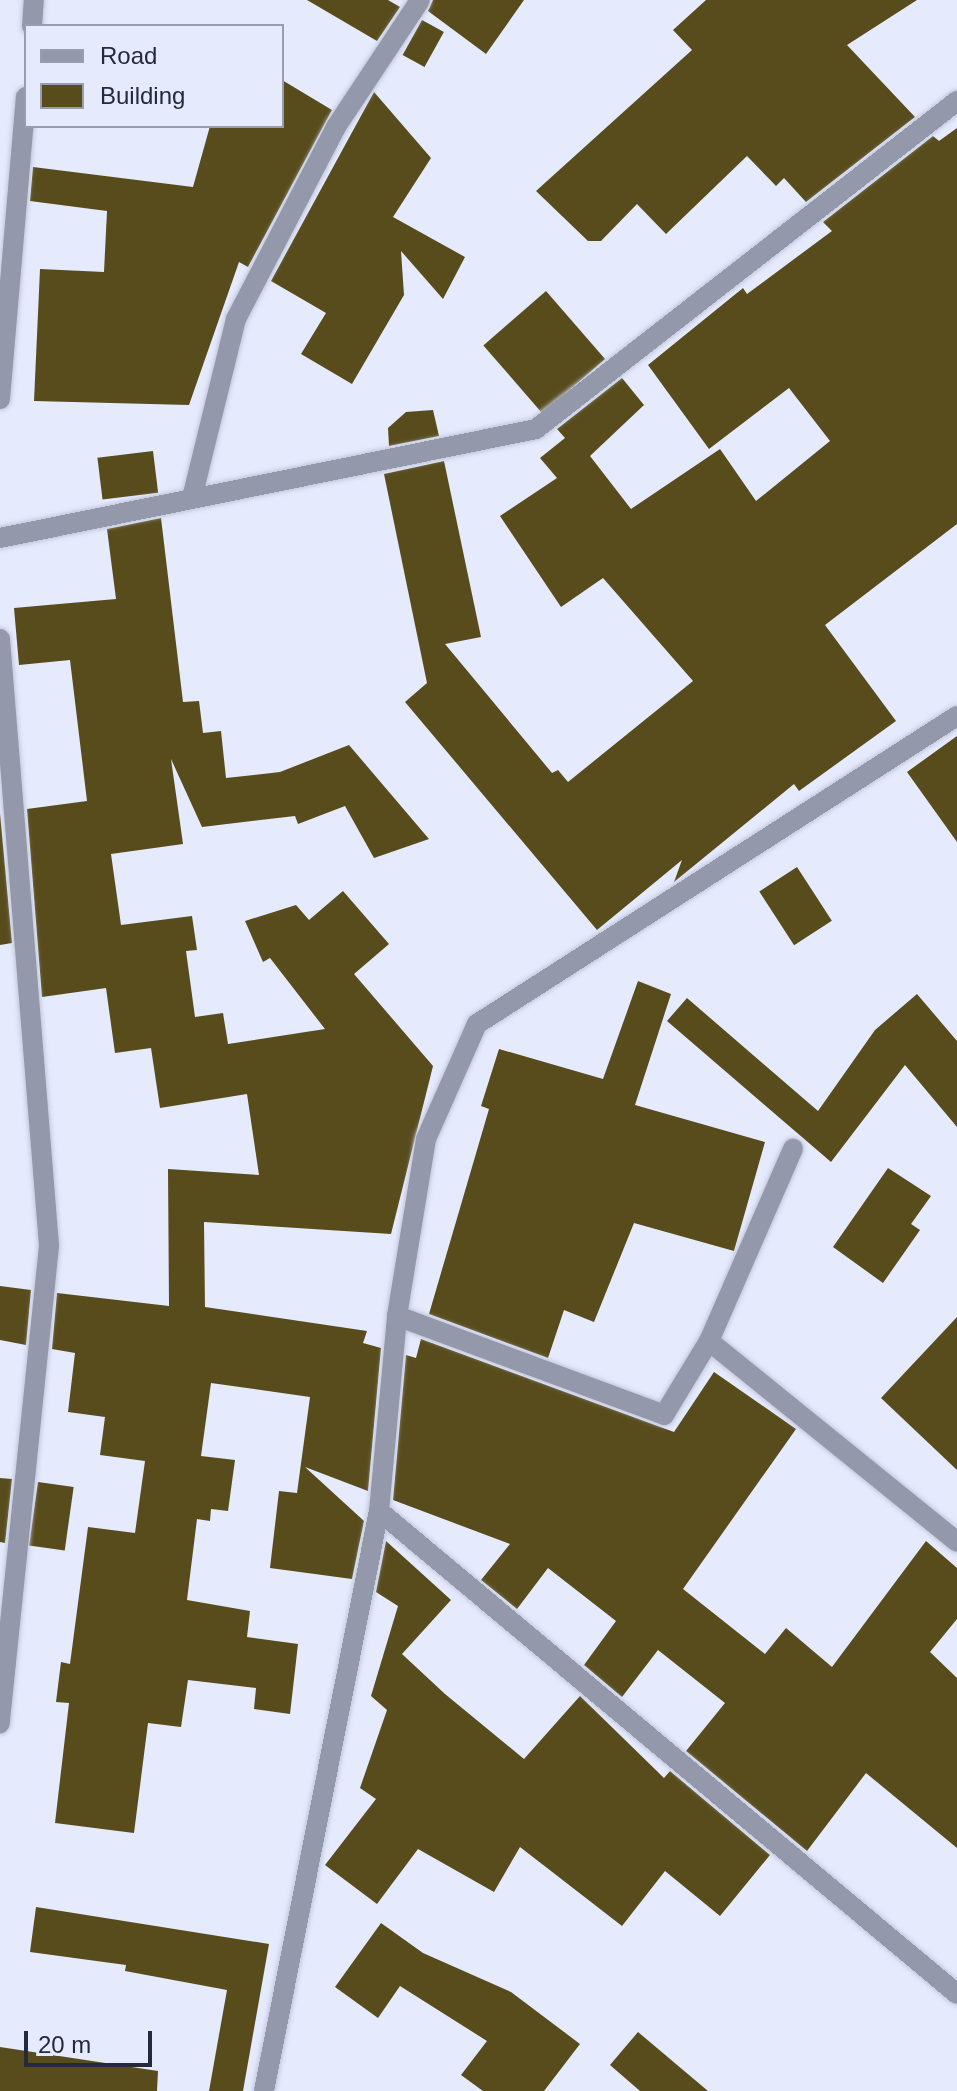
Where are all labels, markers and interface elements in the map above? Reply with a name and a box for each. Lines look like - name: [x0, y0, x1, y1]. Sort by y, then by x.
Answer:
- legend: [24, 24, 284, 128]
- text: Road: [100, 42, 157, 69]
- text: Building: [100, 82, 185, 109]
- scale bar: [28, 2015, 156, 2065]
- text: 20 m: [38, 2031, 91, 2058]

